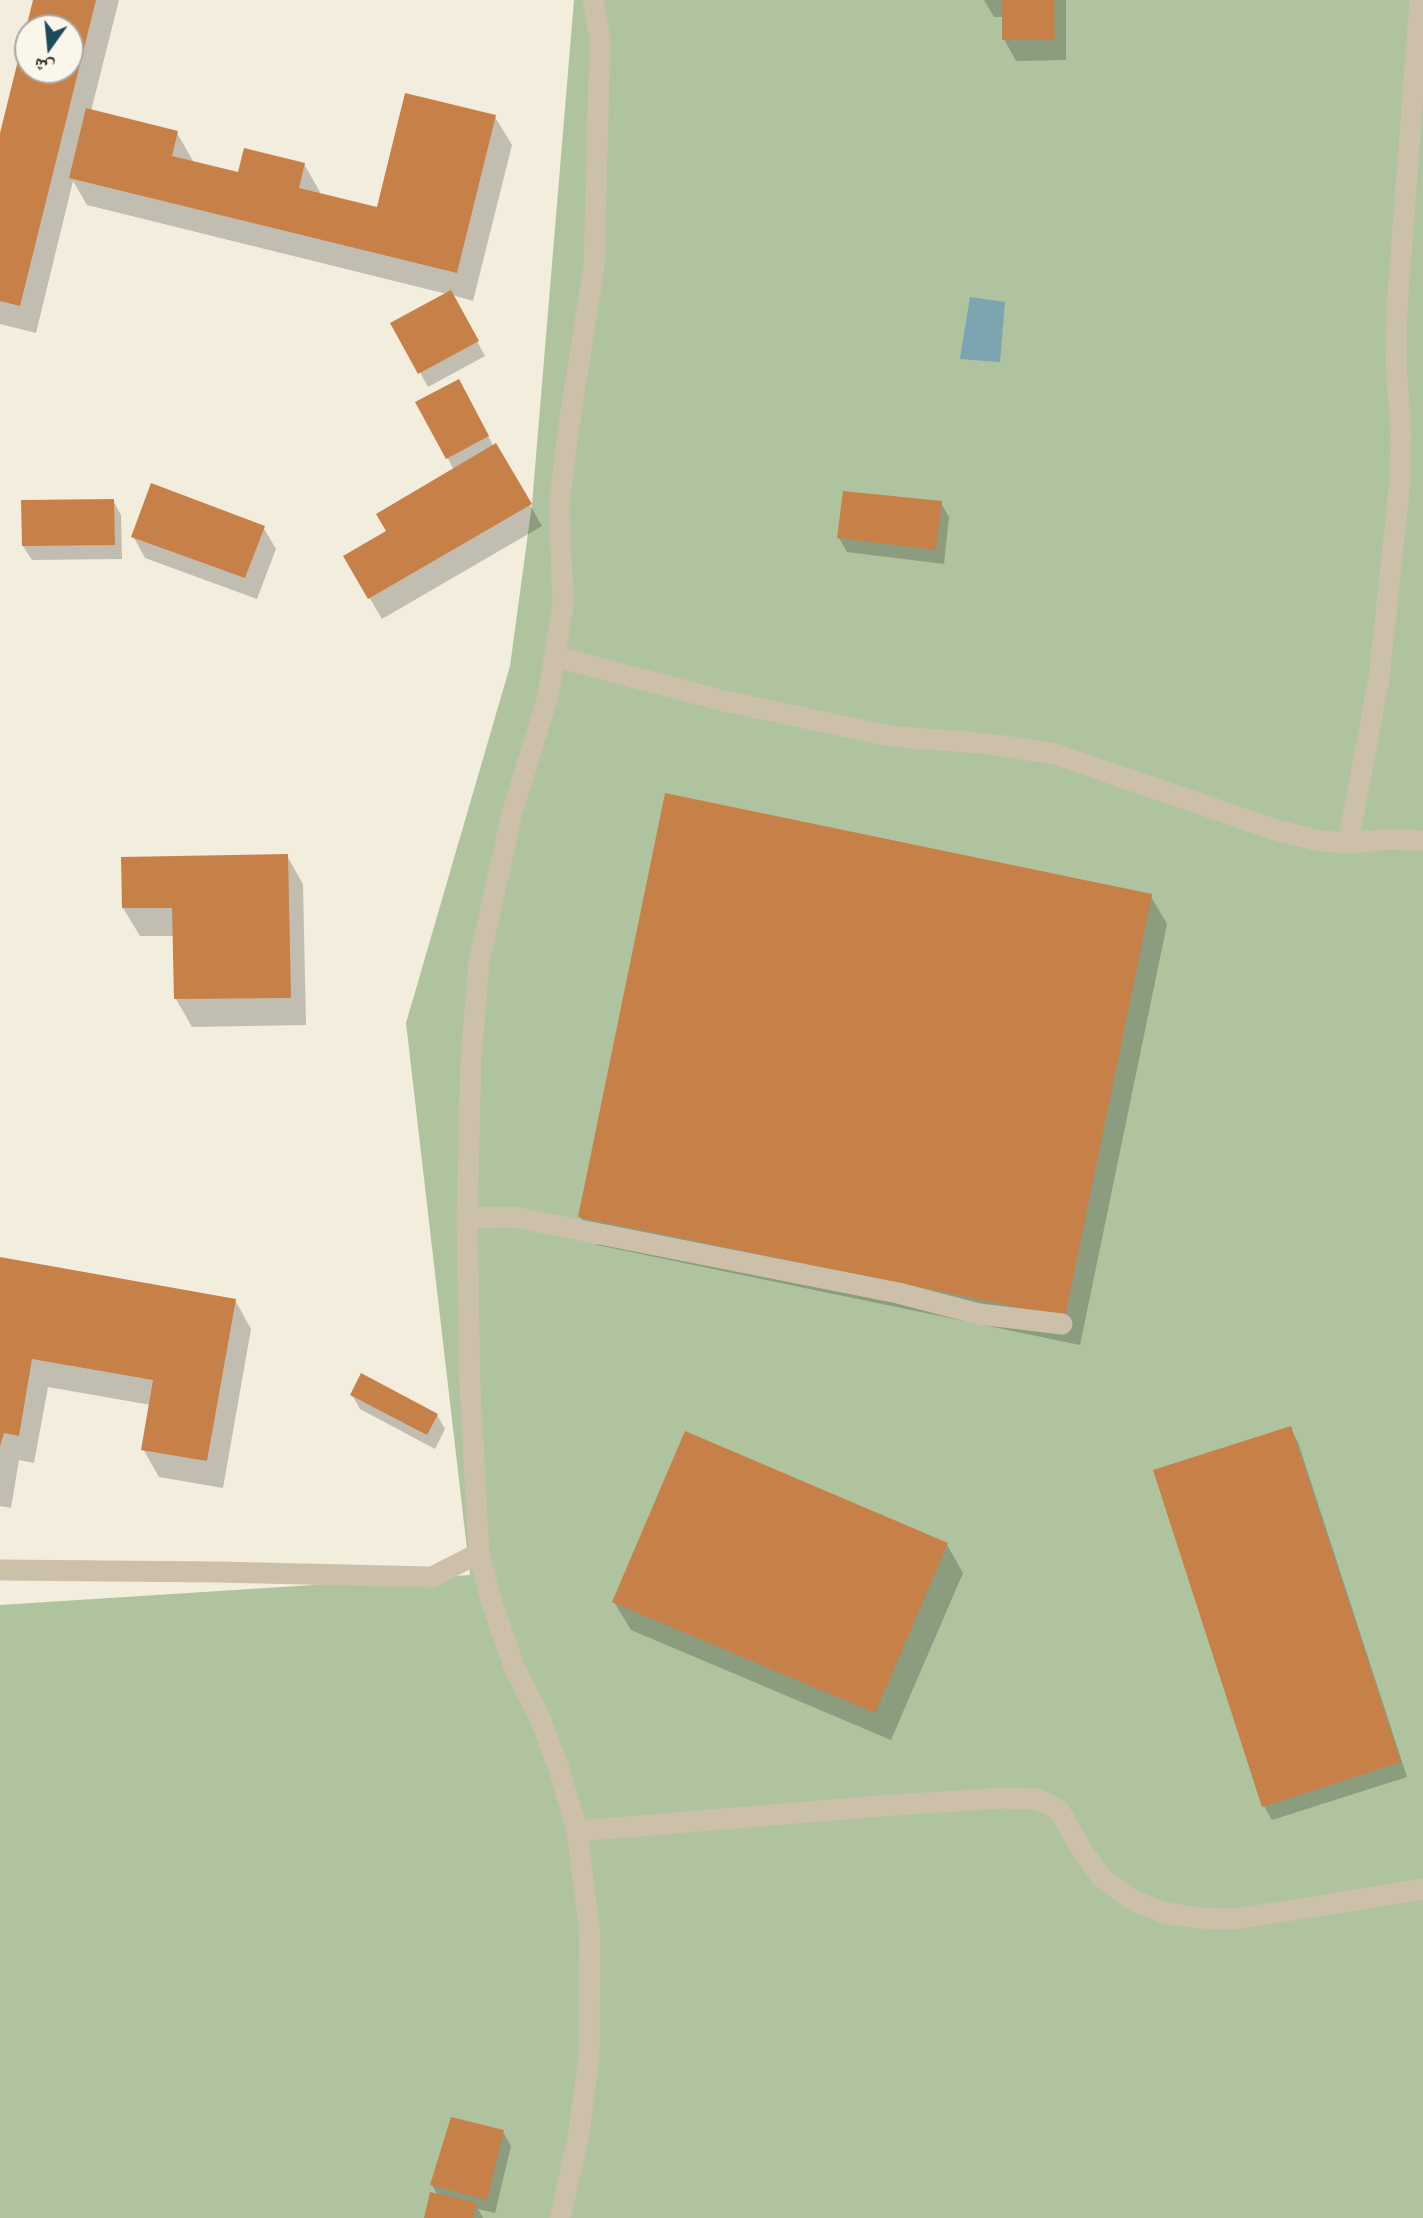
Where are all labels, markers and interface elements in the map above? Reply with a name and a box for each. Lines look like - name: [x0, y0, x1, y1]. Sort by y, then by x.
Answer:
- north arrow: [14, 14, 84, 84]
- text: ش: [31, 54, 57, 82]

